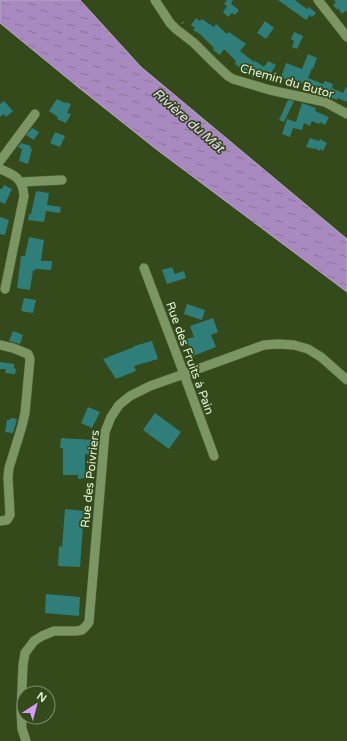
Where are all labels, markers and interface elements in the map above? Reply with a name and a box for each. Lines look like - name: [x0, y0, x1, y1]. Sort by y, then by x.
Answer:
- street label: Chemin du Butor: [239, 61, 336, 101]
- water label: Rivière du Mât: [149, 85, 229, 158]
- street label: Rue des Fruits à Pain: [163, 300, 217, 416]
- street label: Rue des Poivriers: [78, 429, 102, 529]
- north arrow: [16, 685, 56, 725]
- text: N: [34, 689, 49, 705]

